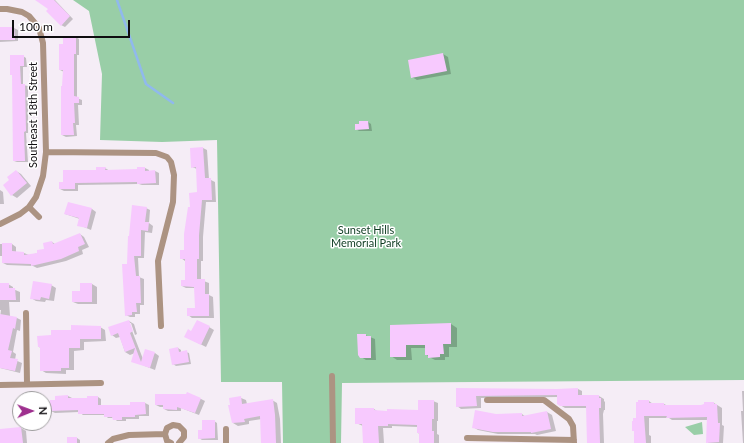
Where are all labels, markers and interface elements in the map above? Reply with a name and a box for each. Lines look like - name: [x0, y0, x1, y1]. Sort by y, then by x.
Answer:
- scale bar: [14, 12, 132, 38]
- text: 100 m: [19, 19, 53, 34]
- street label: Southeast 18th Street: [26, 62, 40, 168]
- park label: Sunset Hills Memorial Park: [331, 223, 401, 249]
- north arrow: [12, 391, 52, 431]
- text: N: [37, 406, 50, 415]

